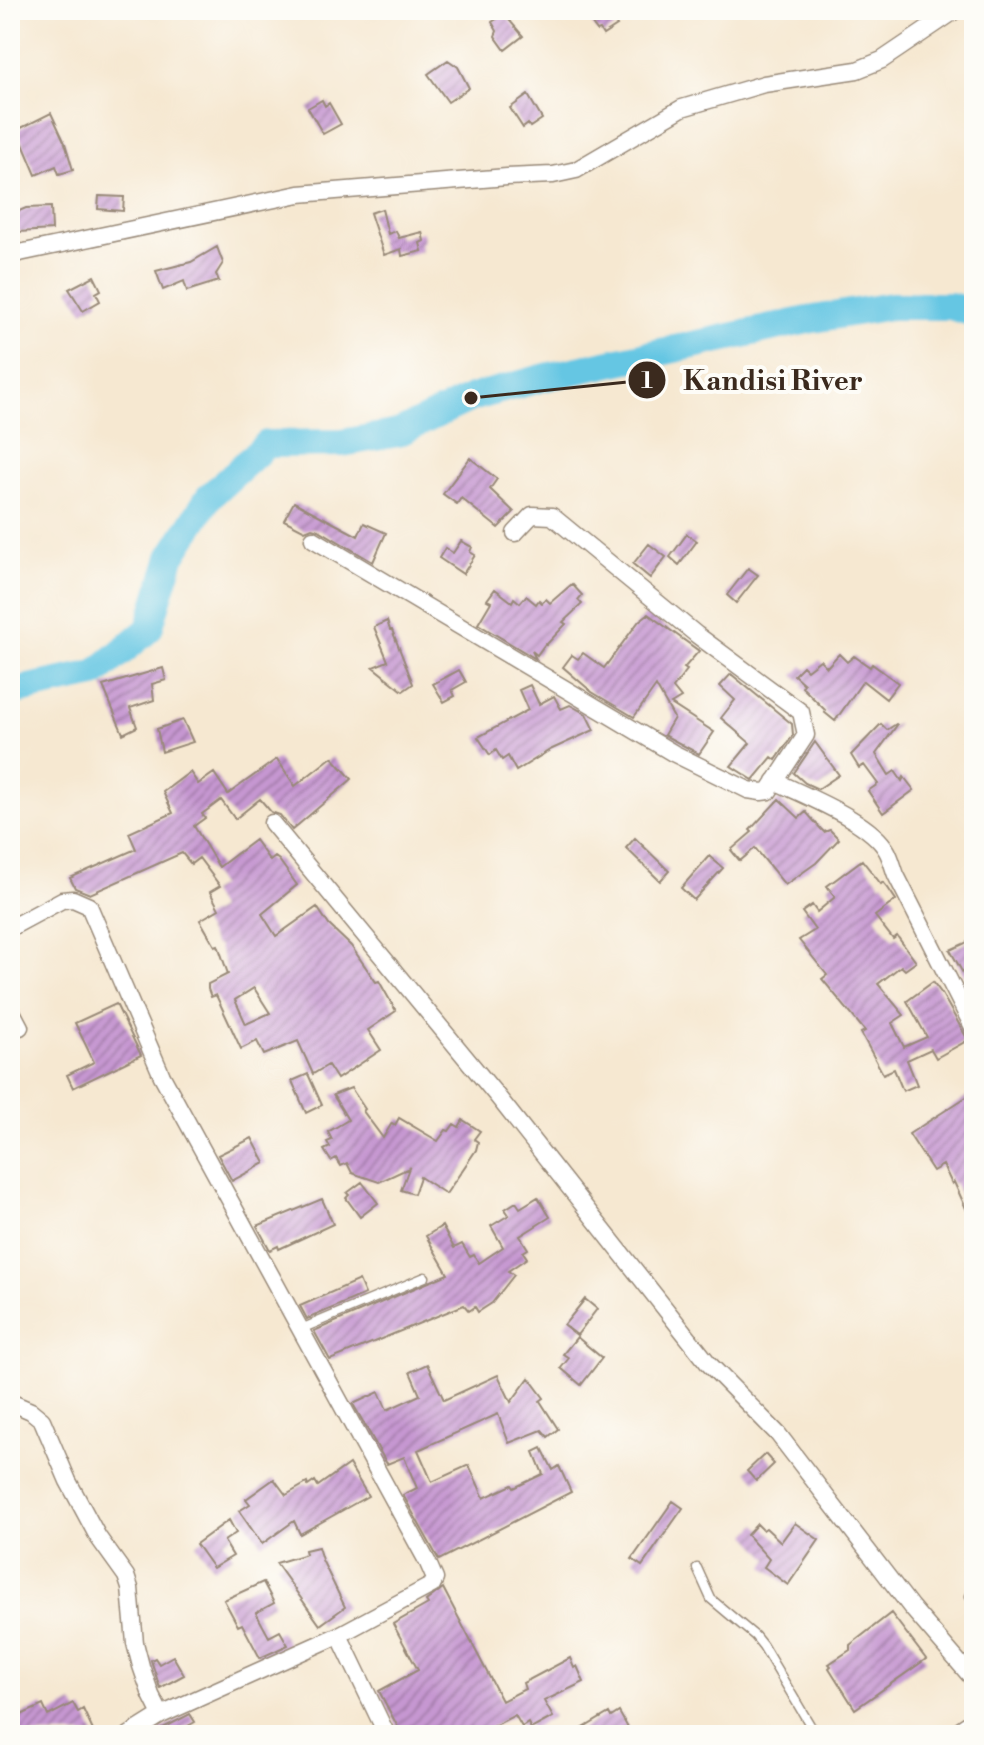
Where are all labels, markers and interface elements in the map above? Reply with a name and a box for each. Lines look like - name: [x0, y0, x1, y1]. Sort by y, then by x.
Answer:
- callout: Kandisi River: [627, 354, 879, 406]
- text: Kandisi River: [683, 364, 863, 399]
- text: 1: [641, 366, 653, 396]

